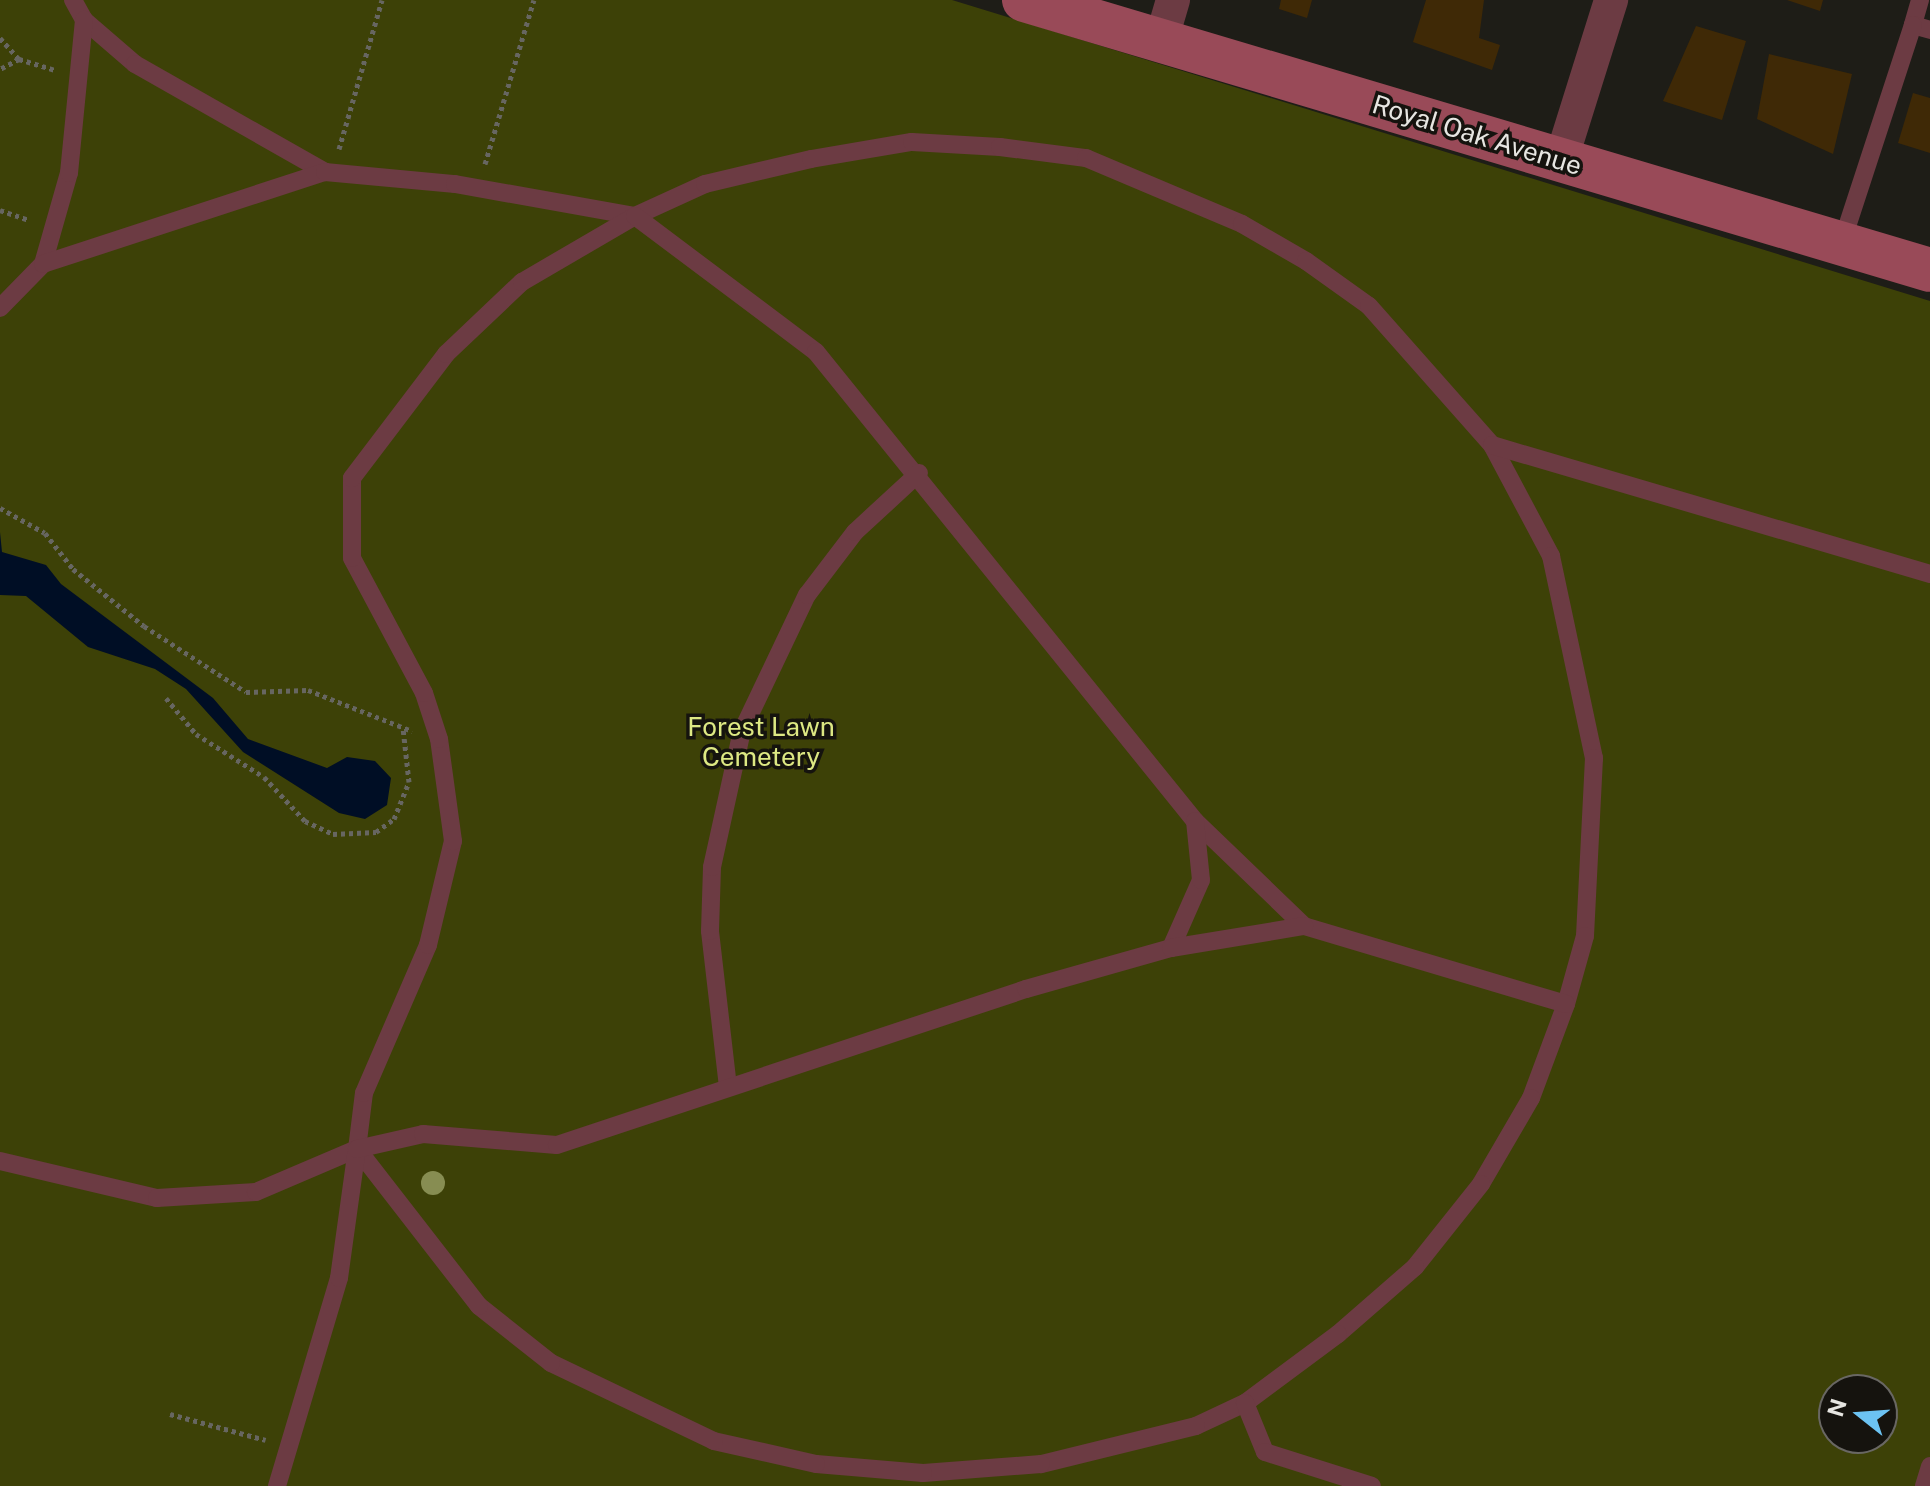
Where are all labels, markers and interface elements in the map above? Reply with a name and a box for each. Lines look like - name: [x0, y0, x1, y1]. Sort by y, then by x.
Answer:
- street label: Royal Oak Avenue: [1369, 88, 1585, 182]
- park label: Forest Lawn Cemetery: [687, 711, 835, 772]
- north arrow: [1818, 1374, 1898, 1454]
- text: N: [1822, 1396, 1852, 1420]

